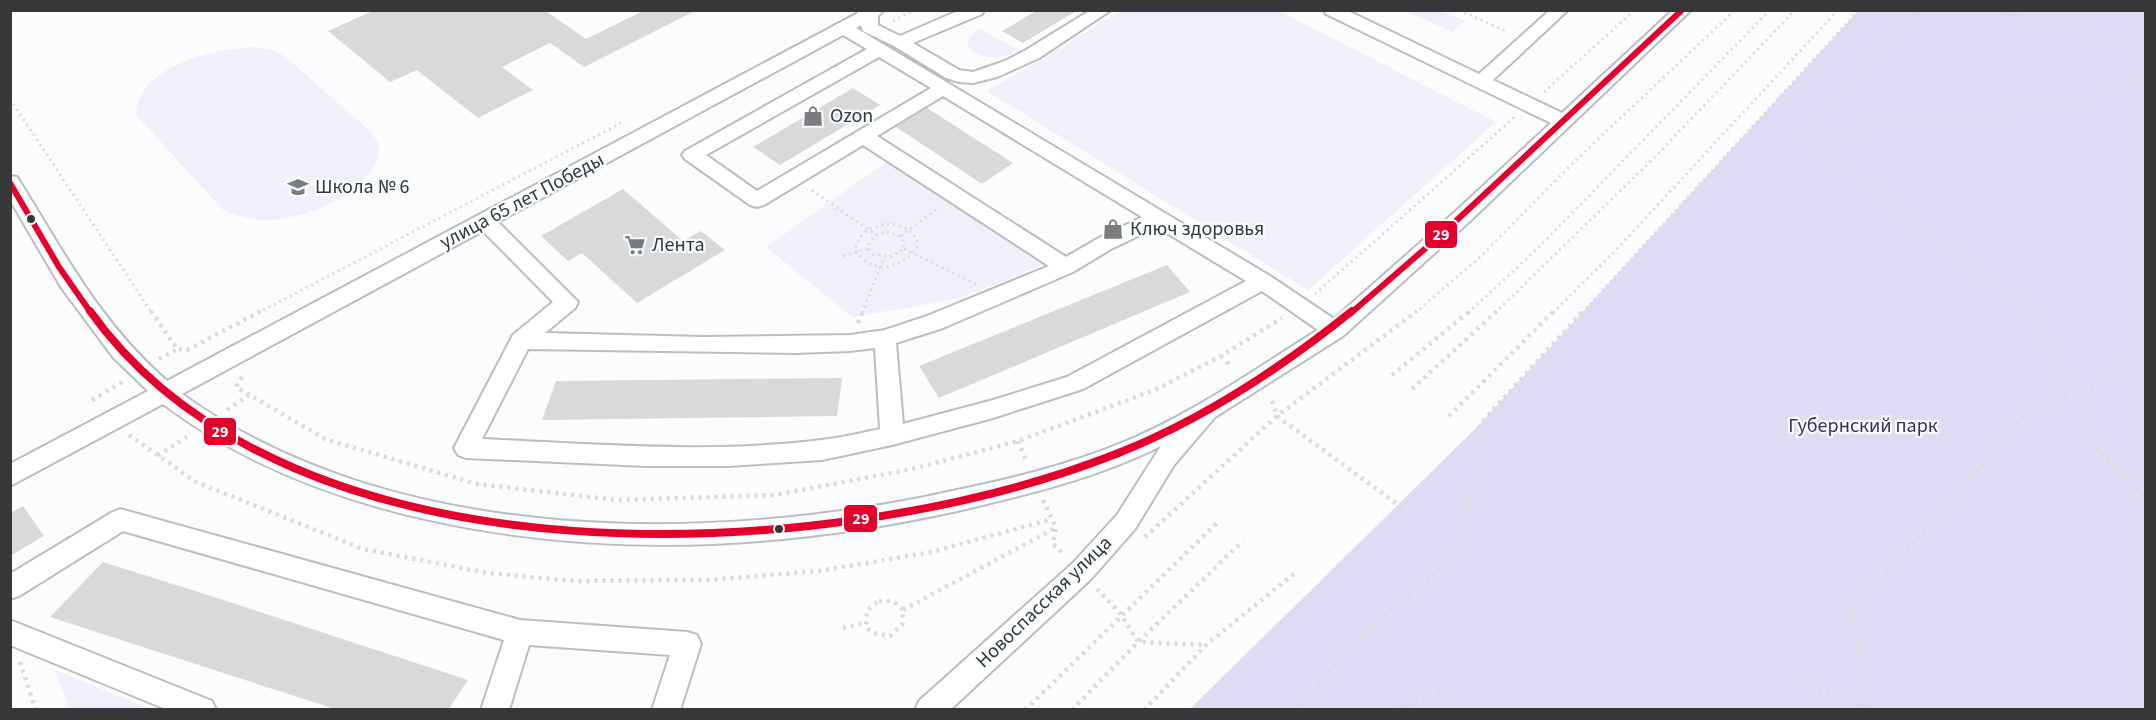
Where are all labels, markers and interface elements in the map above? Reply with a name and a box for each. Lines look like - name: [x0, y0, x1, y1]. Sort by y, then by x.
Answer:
- place label: Ozon: [830, 102, 873, 130]
- shop icon: Ozon: [801, 104, 825, 128]
- street label: улица 65 лет Победы: [435, 146, 609, 256]
- place label: Школа № 6: [315, 173, 409, 201]
- school or university icon: Школа № 6: [286, 175, 310, 199]
- unlabelled marker: [25, 213, 37, 225]
- place label: Ключ здоровья: [1130, 215, 1264, 243]
- shop icon: Ключ здоровья: [1101, 217, 1125, 241]
- line badge: 29: [1424, 220, 1458, 249]
- text: 29: [1433, 224, 1449, 246]
- place label: Лента: [652, 231, 705, 259]
- supermarket icon: Лента: [623, 233, 647, 257]
- park label: Губернский парк: [1788, 412, 1938, 440]
- line badge: 29: [203, 417, 237, 446]
- text: 29: [212, 421, 228, 443]
- line badge: 29: [843, 504, 878, 533]
- text: 29: [853, 508, 869, 530]
- unlabelled marker: [773, 523, 785, 535]
- street label: Новоспасская улица: [970, 530, 1118, 674]

